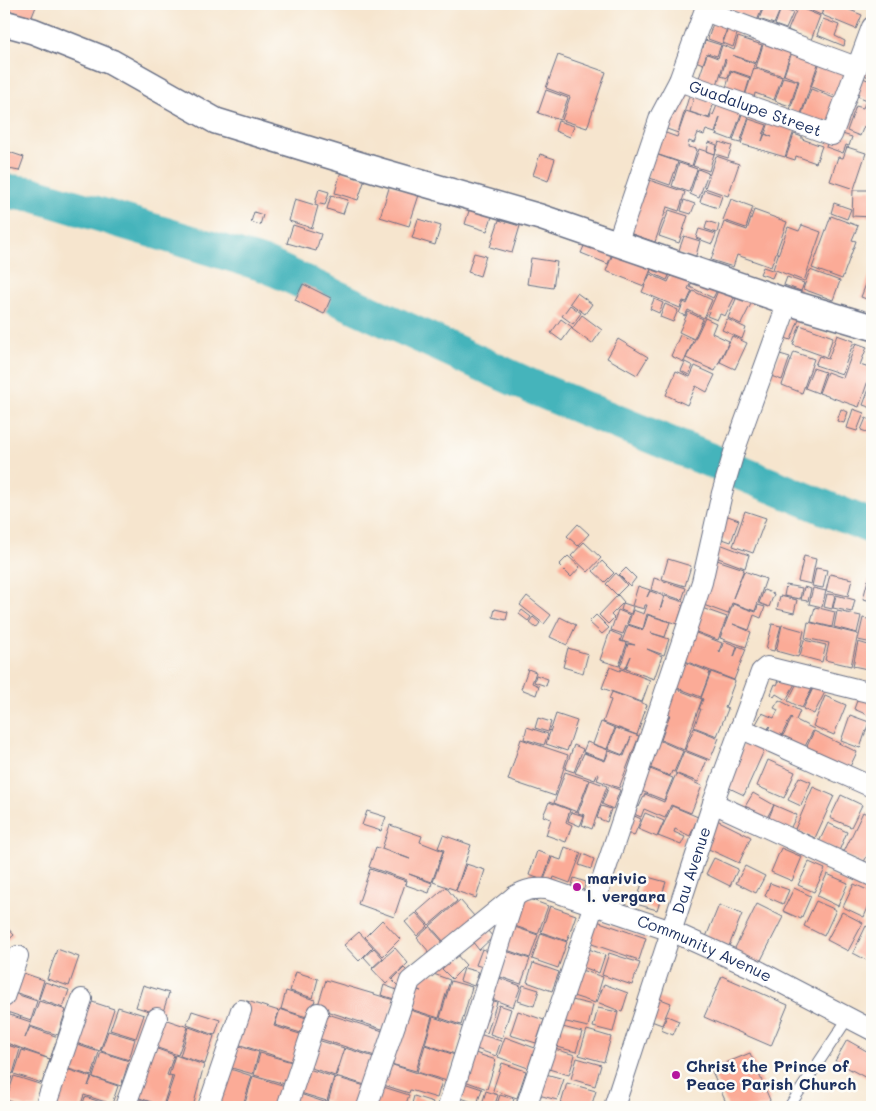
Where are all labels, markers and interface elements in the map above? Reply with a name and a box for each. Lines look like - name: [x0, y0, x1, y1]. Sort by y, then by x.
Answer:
- street label: Guadalupe Street: [686, 74, 825, 141]
- street label: Dau Avenue: [667, 824, 715, 916]
- place label: marivic l. vergara: [587, 867, 666, 906]
- marker: marivic l. vergara: [571, 881, 583, 893]
- street label: Community Avenue: [635, 909, 776, 986]
- place label: Christ the Prince of Peace Parish Church: [686, 1055, 856, 1094]
- marker: Christ the Prince of Peace Parish Church: [670, 1069, 682, 1081]

